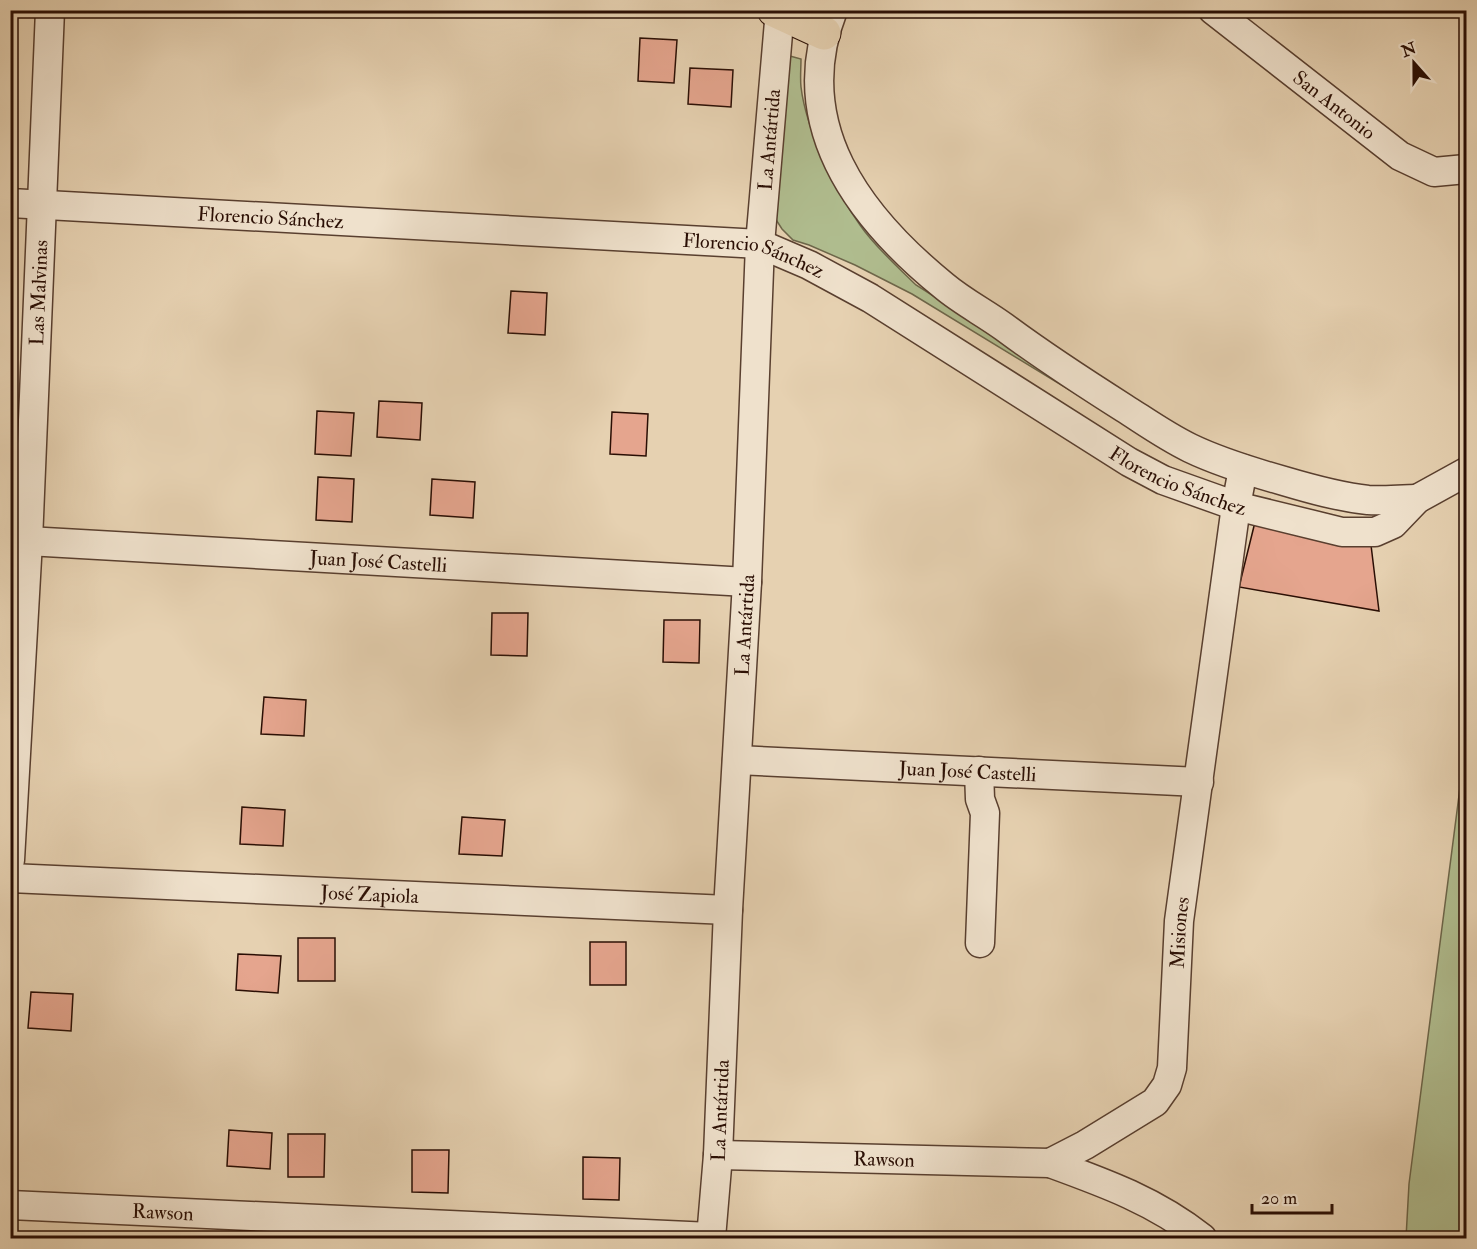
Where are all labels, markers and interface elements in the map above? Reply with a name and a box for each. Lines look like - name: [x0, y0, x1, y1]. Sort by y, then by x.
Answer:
- north arrow: [1384, 33, 1444, 93]
- text: N: [1398, 38, 1420, 62]
- street label: San Antonio: [1288, 65, 1380, 145]
- street label: La Antártida: [753, 87, 786, 192]
- street label: Florencio Sánchez: [197, 201, 345, 234]
- street label: Florencio Sánchez: [682, 228, 829, 284]
- street label: Las Malvinas: [24, 239, 53, 346]
- street label: Florencio Sánchez: [1105, 441, 1249, 521]
- street label: Juan José Castelli: [308, 545, 448, 578]
- street label: La Antártida: [730, 573, 760, 677]
- street label: Juan José Castelli: [897, 756, 1037, 787]
- street label: José Zapiola: [319, 880, 420, 909]
- street label: Misiones: [1165, 895, 1195, 969]
- street label: La Antártida: [706, 1058, 735, 1162]
- street label: Rawson: [853, 1146, 915, 1173]
- scale bar: [1252, 1177, 1332, 1215]
- text: 20 m: [1261, 1187, 1297, 1210]
- street label: Rawson: [132, 1199, 194, 1226]

